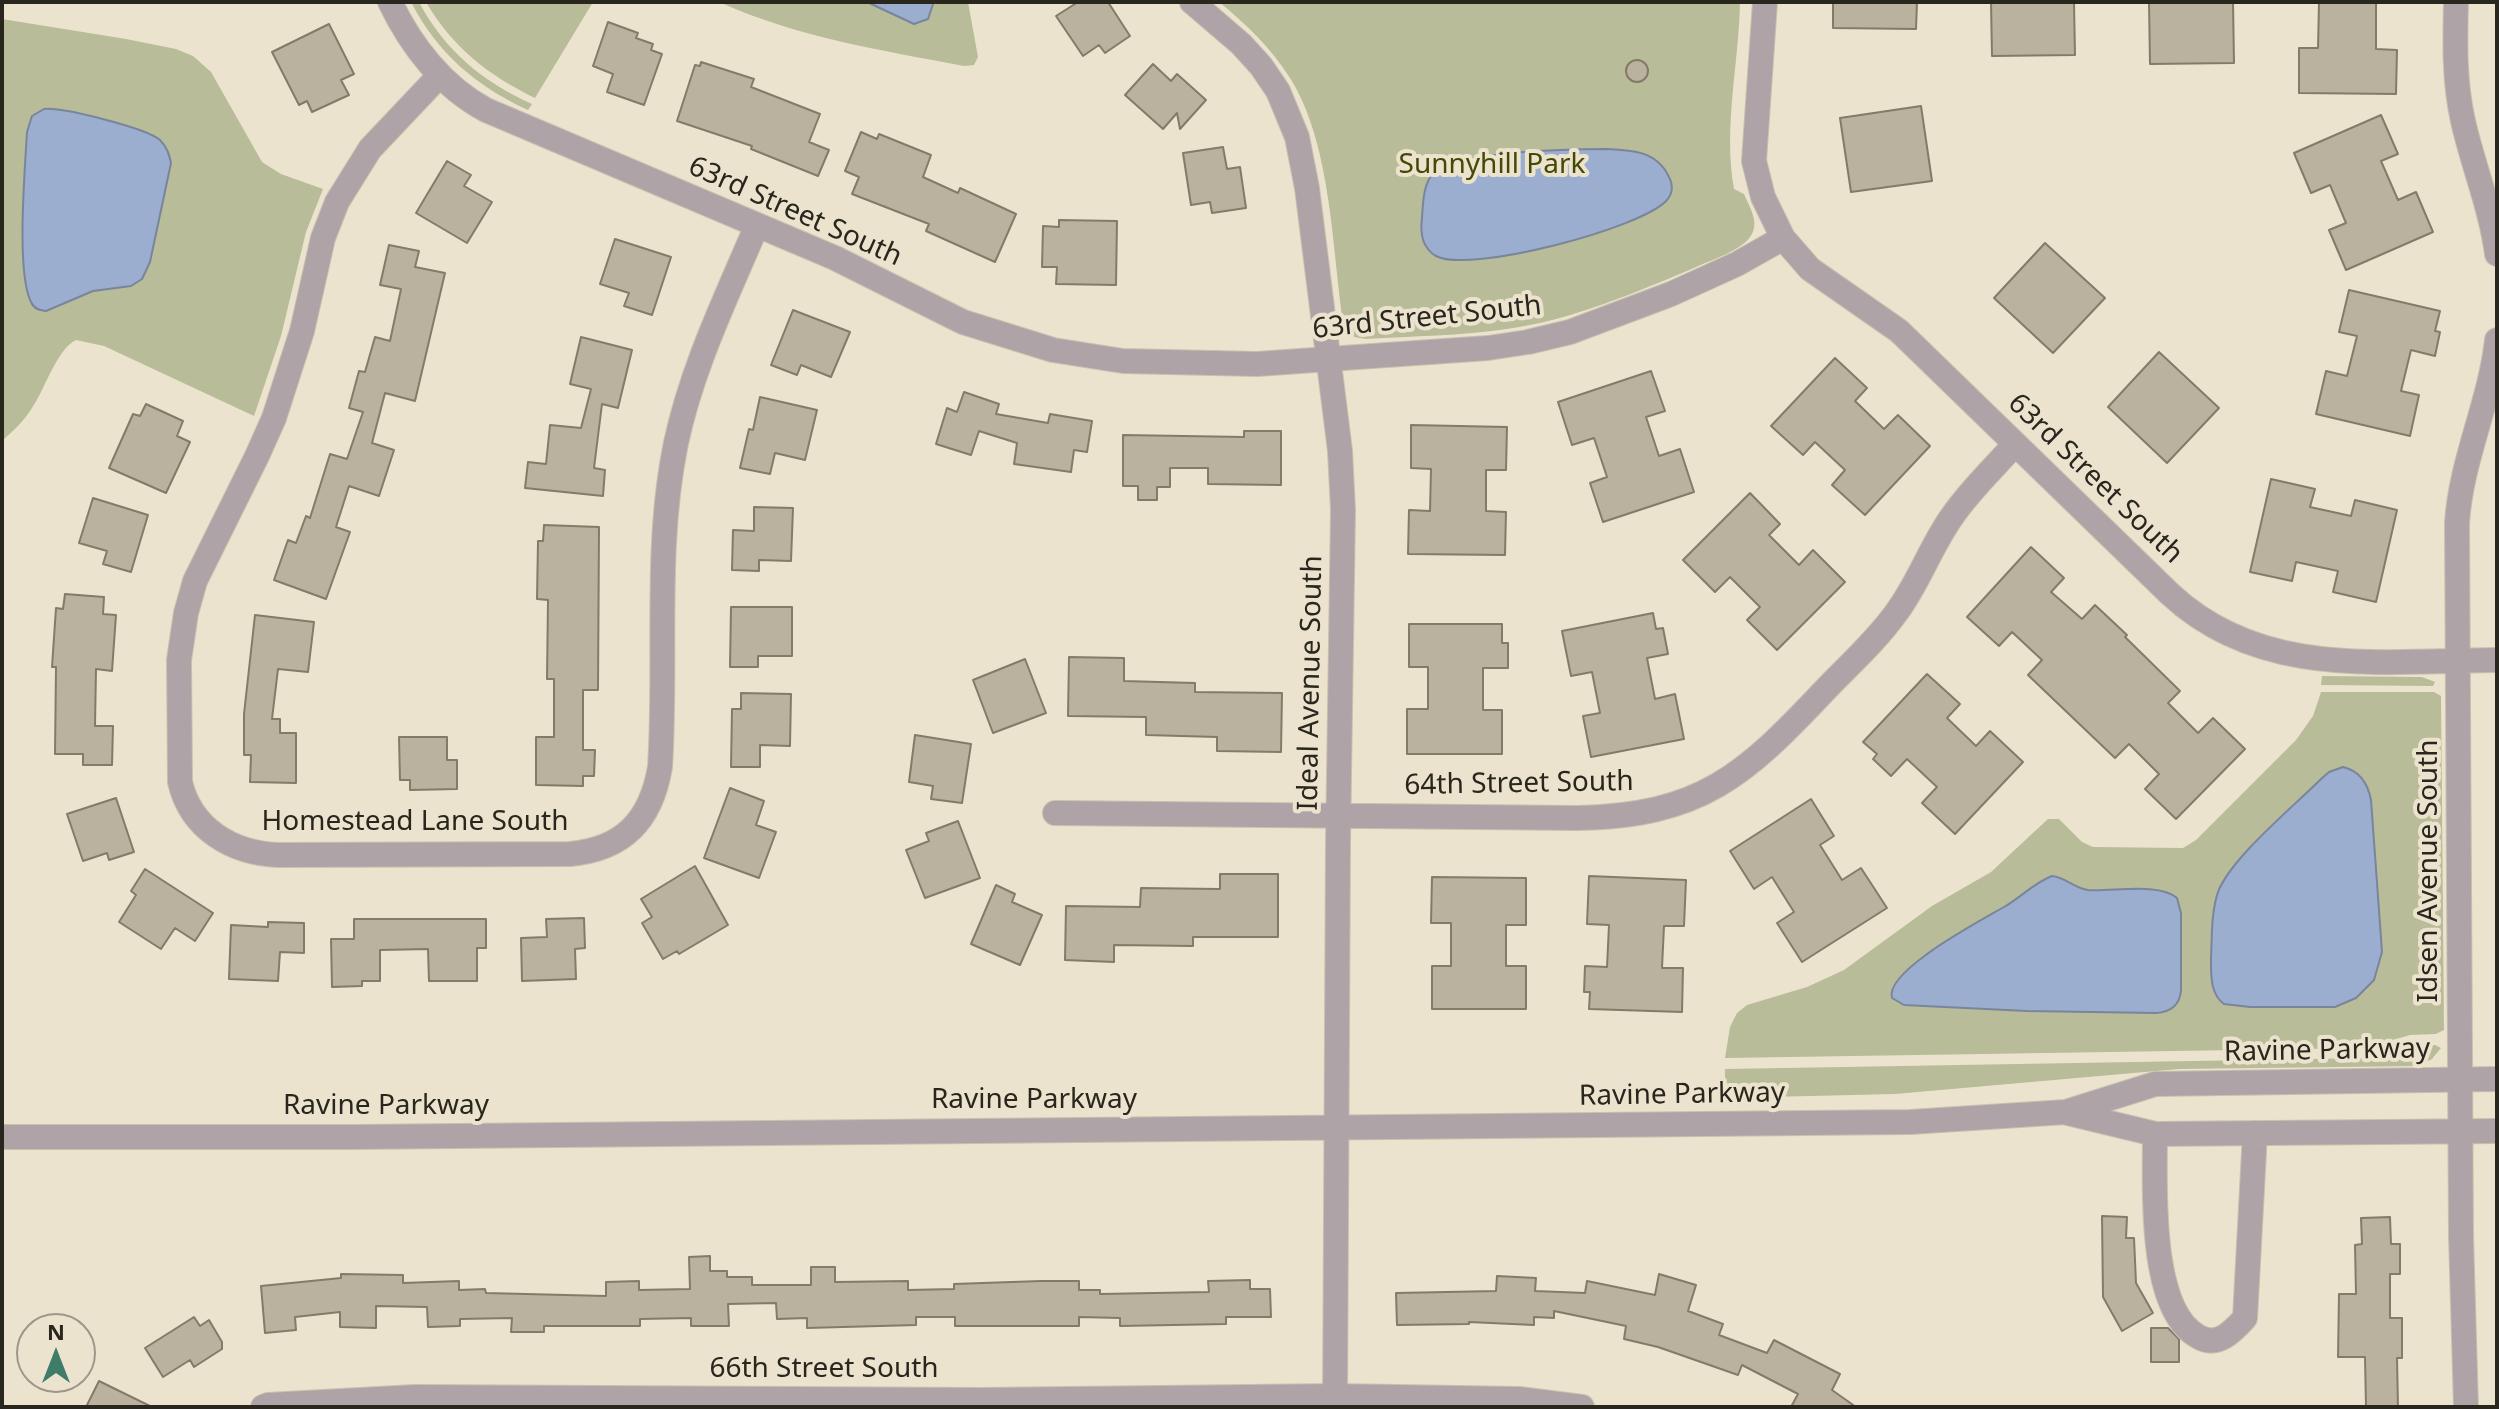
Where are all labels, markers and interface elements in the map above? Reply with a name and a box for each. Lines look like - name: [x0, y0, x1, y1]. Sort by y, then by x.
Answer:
- park label: Sunnyhill Park: [1399, 148, 1585, 182]
- street label: 63rd Street South: [683, 150, 907, 274]
- street label: 63rd Street South: [1311, 289, 1543, 347]
- street label: 63rd Street South: [2001, 387, 2189, 571]
- street label: Ideal Avenue South: [1292, 555, 1330, 811]
- street label: Idsen Avenue South: [2412, 739, 2446, 1003]
- street label: 64th Street South: [1404, 765, 1634, 803]
- street label: Homestead Lane South: [262, 805, 568, 839]
- street label: Ravine Parkway: [2224, 1032, 2430, 1070]
- street label: Ravine Parkway: [1579, 1076, 1785, 1114]
- street label: Ravine Parkway: [931, 1083, 1137, 1117]
- street label: Ravine Parkway: [283, 1089, 489, 1123]
- north arrow: [16, 1313, 96, 1393]
- text: N: [47, 1316, 65, 1346]
- street label: 66th Street South: [709, 1352, 939, 1386]

